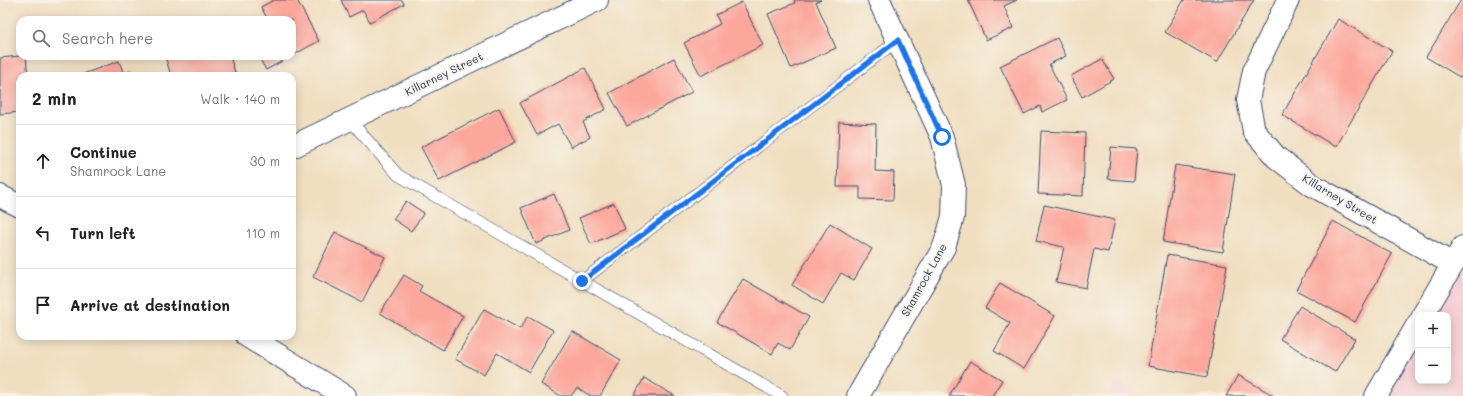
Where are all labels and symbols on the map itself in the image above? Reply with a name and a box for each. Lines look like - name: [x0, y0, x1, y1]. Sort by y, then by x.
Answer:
- street label: Killarney Street: [402, 48, 485, 99]
- route start: [933, 128, 951, 146]
- street label: Killarney Street: [1300, 170, 1381, 227]
- street label: Shamrock Lane: [897, 240, 950, 319]
- route end: [573, 272, 591, 290]

